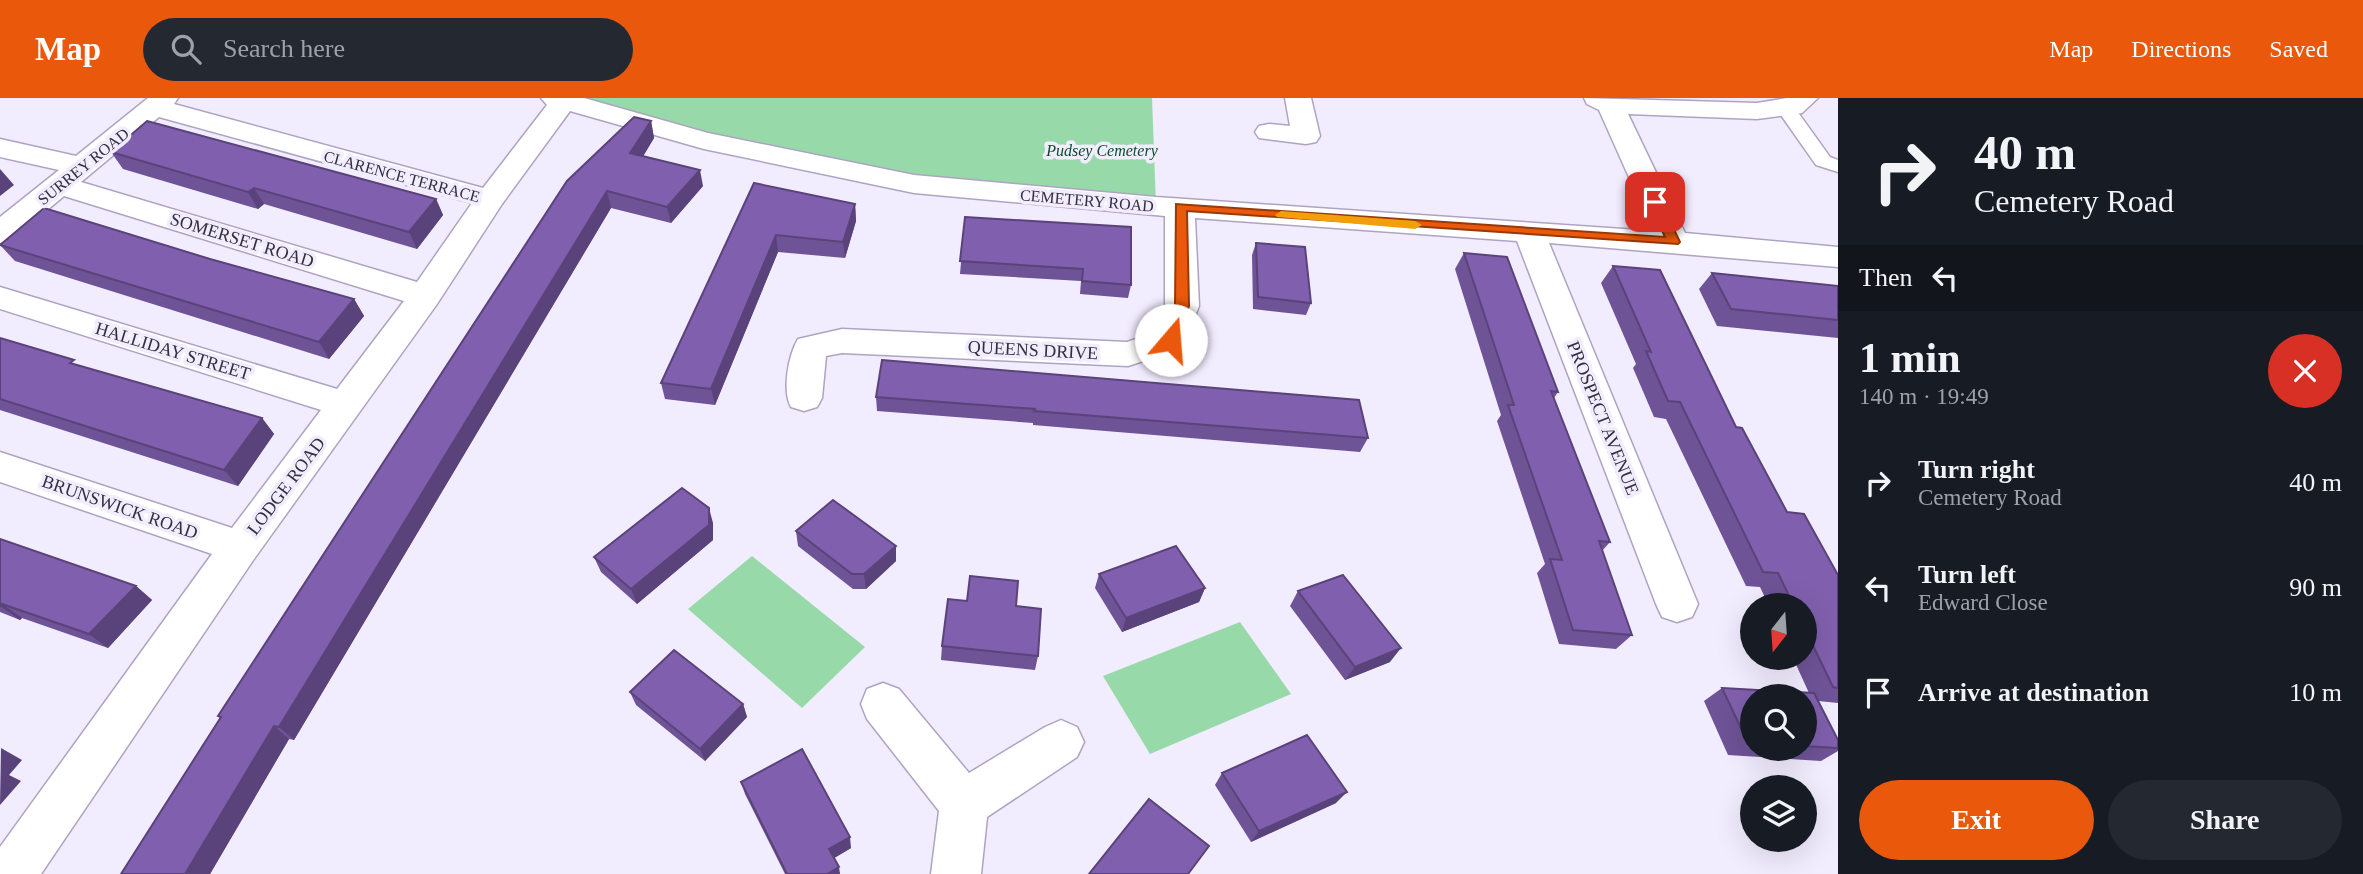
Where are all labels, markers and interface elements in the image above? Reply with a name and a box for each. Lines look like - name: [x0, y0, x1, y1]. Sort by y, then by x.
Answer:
- search box: [143, 18, 633, 81]
- icon: search: [167, 30, 205, 68]
- text: Map: [35, 31, 101, 67]
- text: Search here: [223, 34, 345, 63]
- text: Map: [2049, 36, 2093, 62]
- text: Directions: [2131, 36, 2231, 62]
- text: Saved: [2269, 36, 2328, 62]
- street label: SURREY ROAD: [34, 125, 132, 208]
- text: 40 m: [1974, 125, 2076, 180]
- icon: right: [1859, 126, 1950, 217]
- park label: Pudsey Cemetery: [1045, 142, 1159, 160]
- street label: CLARENCE TERRACE: [322, 147, 482, 206]
- pin: [1625, 172, 1685, 232]
- icon: arrive: [1636, 183, 1674, 221]
- text: Cemetery Road: [1974, 183, 2174, 219]
- street label: CEMETERY ROAD: [1019, 186, 1154, 215]
- street label: SOMERSET ROAD: [168, 209, 316, 271]
- icon: left: [1926, 259, 1964, 297]
- text: Then: [1859, 263, 1912, 292]
- position arrow: [1134, 303, 1208, 377]
- street label: HALLIDAY STREET: [93, 318, 253, 384]
- button: close: [2268, 334, 2342, 408]
- text: 1 min: [1859, 335, 1961, 381]
- street label: QUEENS DRIVE: [967, 337, 1099, 363]
- street label: PROSPECT AVENUE: [1563, 338, 1643, 498]
- text: 140 m · 19:49: [1859, 384, 1989, 409]
- street label: LODGE ROAD: [243, 433, 329, 539]
- text: Turn right: [1918, 455, 2035, 484]
- icon: right: [1859, 464, 1897, 502]
- text: 40 m: [2289, 468, 2342, 497]
- street label: BRUNSWICK ROAD: [39, 471, 201, 543]
- text: Cemetery Road: [1918, 485, 2062, 510]
- text: Turn left: [1918, 560, 2016, 589]
- icon: left: [1859, 569, 1897, 607]
- text: 90 m: [2289, 573, 2342, 602]
- text: Edward Close: [1918, 590, 2048, 615]
- north arrow: [1740, 593, 1816, 670]
- map controls: [1740, 593, 1817, 852]
- icon: arrive: [1859, 674, 1897, 712]
- text: Arrive at destination: [1918, 678, 2149, 707]
- text: 10 m: [2289, 678, 2342, 707]
- button: search: [1740, 684, 1817, 761]
- button: layers: [1740, 775, 1817, 852]
- button: Exit: [1859, 780, 2094, 860]
- button: Share: [2108, 780, 2342, 860]

